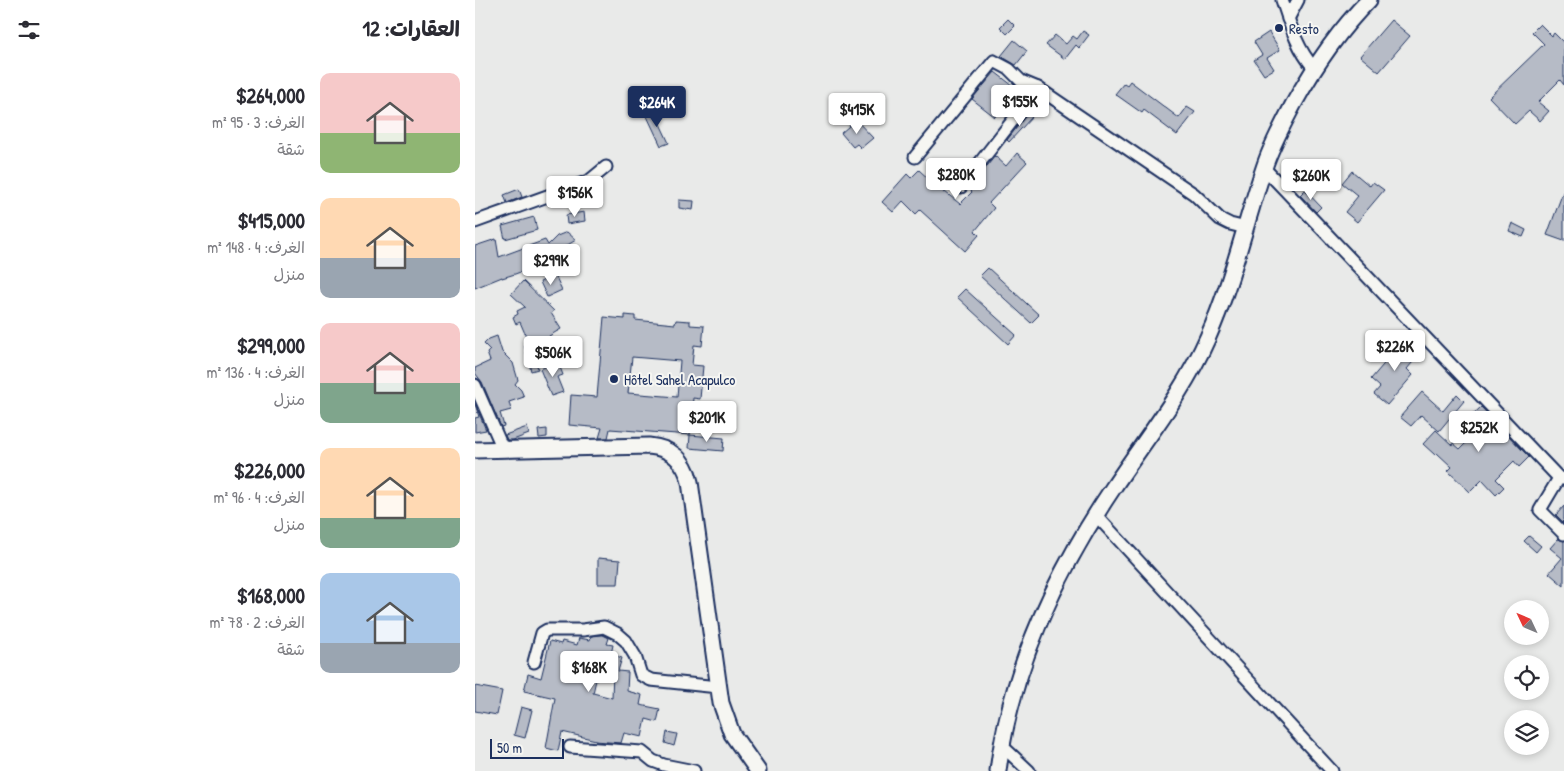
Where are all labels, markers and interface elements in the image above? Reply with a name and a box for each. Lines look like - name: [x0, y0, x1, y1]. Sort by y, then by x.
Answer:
- text: العقارات: 12: [362, 14, 460, 43]
- icon: filters: [15, 16, 43, 44]
- place label: Resto: [1289, 18, 1319, 39]
- marker: Resto: [1273, 22, 1285, 34]
- text: $264,000: [236, 81, 305, 110]
- pin: $155K: [985, 84, 1055, 127]
- pin: $264K: [622, 86, 692, 128]
- text: $155K: [1002, 90, 1038, 112]
- text: $264K: [639, 91, 675, 113]
- pin: $415K: [822, 92, 892, 135]
- icon: home: [360, 93, 420, 153]
- text: $415K: [839, 98, 875, 120]
- text: الغرف: 3 · 95 m²: [212, 111, 305, 133]
- text: شقة: [277, 138, 305, 160]
- pin: $280K: [921, 158, 991, 200]
- pin: $260K: [1276, 158, 1346, 201]
- text: $280K: [937, 163, 975, 185]
- text: $260K: [1292, 164, 1330, 186]
- pin: $156K: [540, 176, 610, 218]
- text: $156K: [557, 181, 593, 203]
- text: $415,000: [238, 206, 305, 235]
- icon: home: [360, 218, 420, 278]
- text: الغرف: 4 · 148 m²: [207, 236, 305, 258]
- pin: $299K: [516, 244, 586, 286]
- text: $299K: [533, 249, 569, 271]
- text: منزل: [273, 263, 305, 285]
- pin: $226K: [1360, 330, 1430, 372]
- text: $299,000: [237, 331, 305, 360]
- text: $226K: [1376, 335, 1414, 357]
- pin: $506K: [518, 336, 588, 378]
- text: $506K: [535, 341, 571, 363]
- icon: home: [360, 343, 420, 403]
- text: الغرف: 4 · 136 m²: [207, 361, 305, 383]
- place label: Hôtel Sahel Acapulco: [624, 369, 735, 390]
- marker: Hôtel Sahel Acapulco: [608, 373, 620, 385]
- text: منزل: [273, 388, 305, 410]
- pin: $201K: [672, 400, 742, 443]
- text: $201K: [689, 406, 725, 428]
- pin: $252K: [1444, 410, 1514, 453]
- text: $252K: [1460, 416, 1498, 438]
- text: $226,000: [234, 456, 305, 485]
- icon: home: [360, 468, 420, 528]
- text: الغرف: 4 · 96 m²: [214, 486, 305, 508]
- text: منزل: [273, 513, 305, 535]
- text: $168,000: [237, 581, 305, 610]
- icon: home: [360, 593, 420, 653]
- north arrow: [1504, 600, 1549, 645]
- map controls: [1504, 600, 1549, 755]
- text: الغرف: 2 · 78 m²: [210, 611, 305, 633]
- text: شقة: [277, 638, 305, 660]
- pin: $168K: [554, 650, 624, 693]
- button: locate: [1504, 655, 1549, 700]
- text: $168K: [571, 656, 607, 678]
- button: layers: [1504, 710, 1549, 755]
- scale bar: [490, 736, 564, 759]
- text: 50 m: [497, 738, 522, 757]

